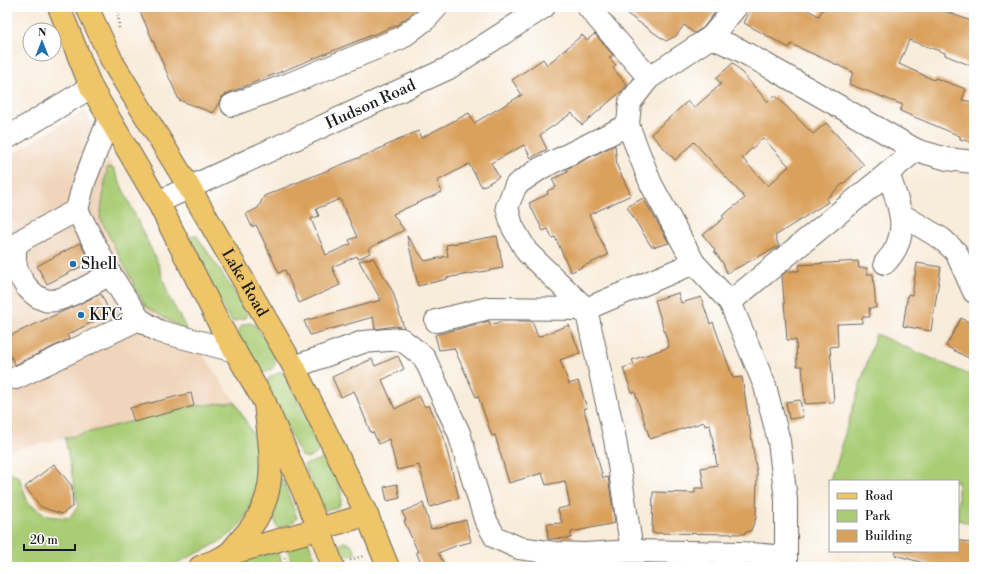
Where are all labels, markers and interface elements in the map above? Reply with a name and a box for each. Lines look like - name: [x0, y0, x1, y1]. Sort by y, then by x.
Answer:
- north arrow: [22, 22, 62, 62]
- text: N: [38, 26, 47, 40]
- street label: Hudson Road: [322, 75, 419, 134]
- street label: Lake Road: [217, 245, 272, 320]
- place label: Shell: [81, 254, 118, 274]
- marker: Shell: [68, 259, 78, 269]
- place label: KFC: [89, 305, 122, 325]
- marker: KFC: [76, 310, 86, 320]
- legend: [829, 480, 959, 552]
- text: Road: [865, 489, 893, 504]
- text: Park: [865, 509, 891, 524]
- scale bar: [24, 526, 75, 552]
- text: Building: [864, 529, 913, 544]
- text: 20 m: [30, 533, 58, 548]

